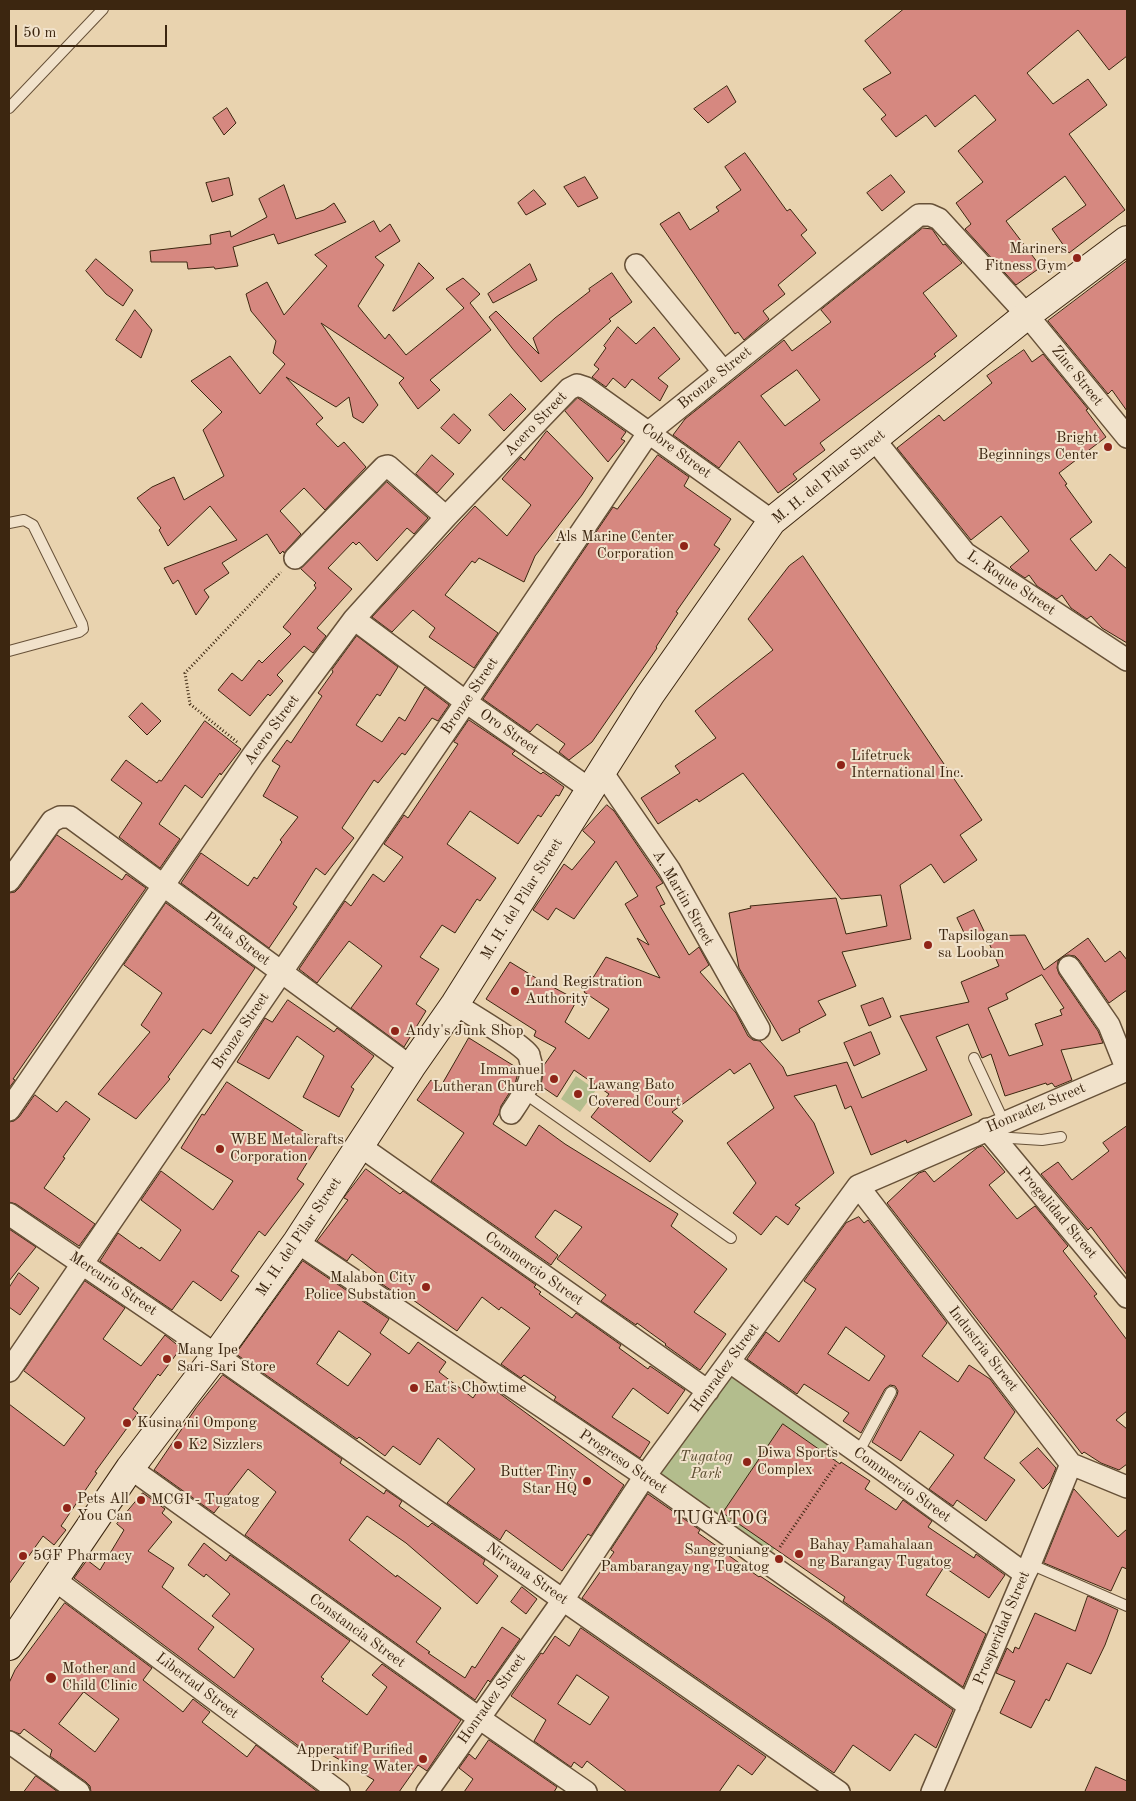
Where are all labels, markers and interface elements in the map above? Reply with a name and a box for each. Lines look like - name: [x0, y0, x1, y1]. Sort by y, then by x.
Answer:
- scale bar: [18, 15, 170, 47]
- text: 50 m: [23, 26, 57, 41]
- place label: Mariners Fitness Gym: [985, 240, 1067, 275]
- marker: Mariners Fitness Gym: [1071, 252, 1083, 264]
- street label: Zinc Street: [1047, 342, 1107, 410]
- street label: Bronze Street: [675, 343, 755, 413]
- street label: Acero Street: [501, 388, 571, 460]
- street label: Cobre Street: [637, 420, 715, 482]
- street label: M. H. del Pilar Street: [769, 426, 889, 528]
- place label: Bright Beginnings Center: [978, 429, 1098, 464]
- marker: Bright Beginnings Center: [1102, 441, 1114, 453]
- place label: Als Marine Center Corporation: [555, 528, 674, 563]
- marker: Als Marine Center Corporation: [678, 540, 690, 552]
- street label: L. Roque Street: [963, 547, 1059, 619]
- street label: Bronze Street: [438, 654, 502, 738]
- street label: Acero Street: [240, 691, 304, 769]
- street label: Oro Street: [476, 705, 542, 759]
- place label: Lifetruck International Inc.: [851, 747, 964, 782]
- marker: Lifetruck International Inc.: [835, 759, 847, 771]
- street label: M. H. del Pilar Street: [477, 835, 567, 963]
- street label: A. Martin Street: [648, 847, 718, 949]
- street label: Plata Street: [200, 908, 274, 970]
- place label: Tapsilogan sa Looban: [938, 927, 1009, 962]
- marker: Tapsilogan sa Looban: [922, 939, 934, 951]
- place label: Land Registration Authority: [525, 973, 643, 1008]
- marker: Land Registration Authority: [509, 985, 521, 997]
- street label: Bronze Street: [209, 989, 273, 1073]
- place label: Andy's Junk Shop: [405, 1022, 524, 1040]
- marker: Andy's Junk Shop: [389, 1025, 401, 1037]
- place label: Immanuel Lutheran Church: [433, 1061, 544, 1096]
- marker: Immanuel Lutheran Church: [548, 1073, 560, 1085]
- place label: Lawang Bato Covered Court: [588, 1076, 681, 1111]
- street label: Honradez Street: [984, 1079, 1088, 1137]
- marker: Lawang Bato Covered Court: [572, 1088, 584, 1100]
- place label: WBE Metalcrafts Corporation: [230, 1131, 344, 1166]
- marker: WBE Metalcrafts Corporation: [214, 1143, 226, 1155]
- street label: Progalidad Street: [1013, 1163, 1101, 1263]
- street label: M. H. del Pilar Street: [252, 1174, 346, 1300]
- street label: Commercio Street: [481, 1228, 587, 1310]
- street label: Mercurio Street: [66, 1248, 160, 1320]
- place label: Malabon City Police Substation: [304, 1269, 416, 1304]
- marker: Malabon City Police Substation: [420, 1281, 432, 1293]
- street label: Industria Street: [944, 1303, 1022, 1395]
- street label: Honradez Street: [687, 1320, 763, 1416]
- place label: Mang Ipe Sari-Sari Store: [177, 1341, 276, 1376]
- marker: Mang Ipe Sari-Sari Store: [161, 1353, 173, 1365]
- place label: Eat's Chowtime: [424, 1379, 526, 1397]
- marker: Eat's Chowtime: [408, 1382, 420, 1394]
- place label: Kusina ni Ompong: [137, 1414, 257, 1432]
- marker: Kusina ni Ompong: [121, 1417, 133, 1429]
- street label: Progreso Street: [575, 1426, 671, 1498]
- place label: K2 Sizzlers: [188, 1436, 262, 1454]
- marker: K2 Sizzlers: [172, 1439, 184, 1451]
- place label: Diwa Sports Complex: [757, 1444, 838, 1479]
- street label: Commercio Street: [850, 1444, 954, 1526]
- park label: Tugatog Park: [679, 1448, 733, 1483]
- marker: Diwa Sports Complex: [741, 1456, 753, 1468]
- place label: Butter Tiny Star HQ: [500, 1463, 577, 1498]
- marker: Butter Tiny Star HQ: [581, 1475, 593, 1487]
- place label: Pets All You Can: [77, 1490, 132, 1525]
- place label: MCGI - Tugatog: [151, 1491, 259, 1509]
- marker: MCGI - Tugatog: [135, 1494, 147, 1506]
- marker: Pets All You Can: [61, 1502, 73, 1514]
- district label: TUGATOG: [672, 1508, 770, 1530]
- place label: Bahay Pamahalaan ng Barangay Tugatog: [809, 1536, 951, 1571]
- street label: Nirvana Street: [482, 1539, 572, 1609]
- place label: Sangguniang Pambarangay ng Tugatog: [601, 1541, 769, 1576]
- place label: 5GF Pharmacy: [33, 1547, 133, 1565]
- marker: Bahay Pamahalaan ng Barangay Tugatog: [793, 1548, 805, 1560]
- marker: 5GF Pharmacy: [17, 1550, 29, 1562]
- marker: Sangguniang Pambarangay ng Tugatog: [773, 1553, 785, 1565]
- street label: Prosperidad Street: [970, 1568, 1034, 1688]
- street label: Constancia Street: [305, 1590, 409, 1672]
- street label: Libertad Street: [152, 1649, 242, 1723]
- street label: Honradez Street: [454, 1650, 530, 1748]
- place label: Mother and Child Clinic: [62, 1660, 137, 1695]
- marker: Mother and Child Clinic: [44, 1671, 58, 1685]
- place label: Apperatif Purified Drinking Water: [296, 1741, 413, 1776]
- marker: Apperatif Purified Drinking Water: [417, 1753, 429, 1765]

